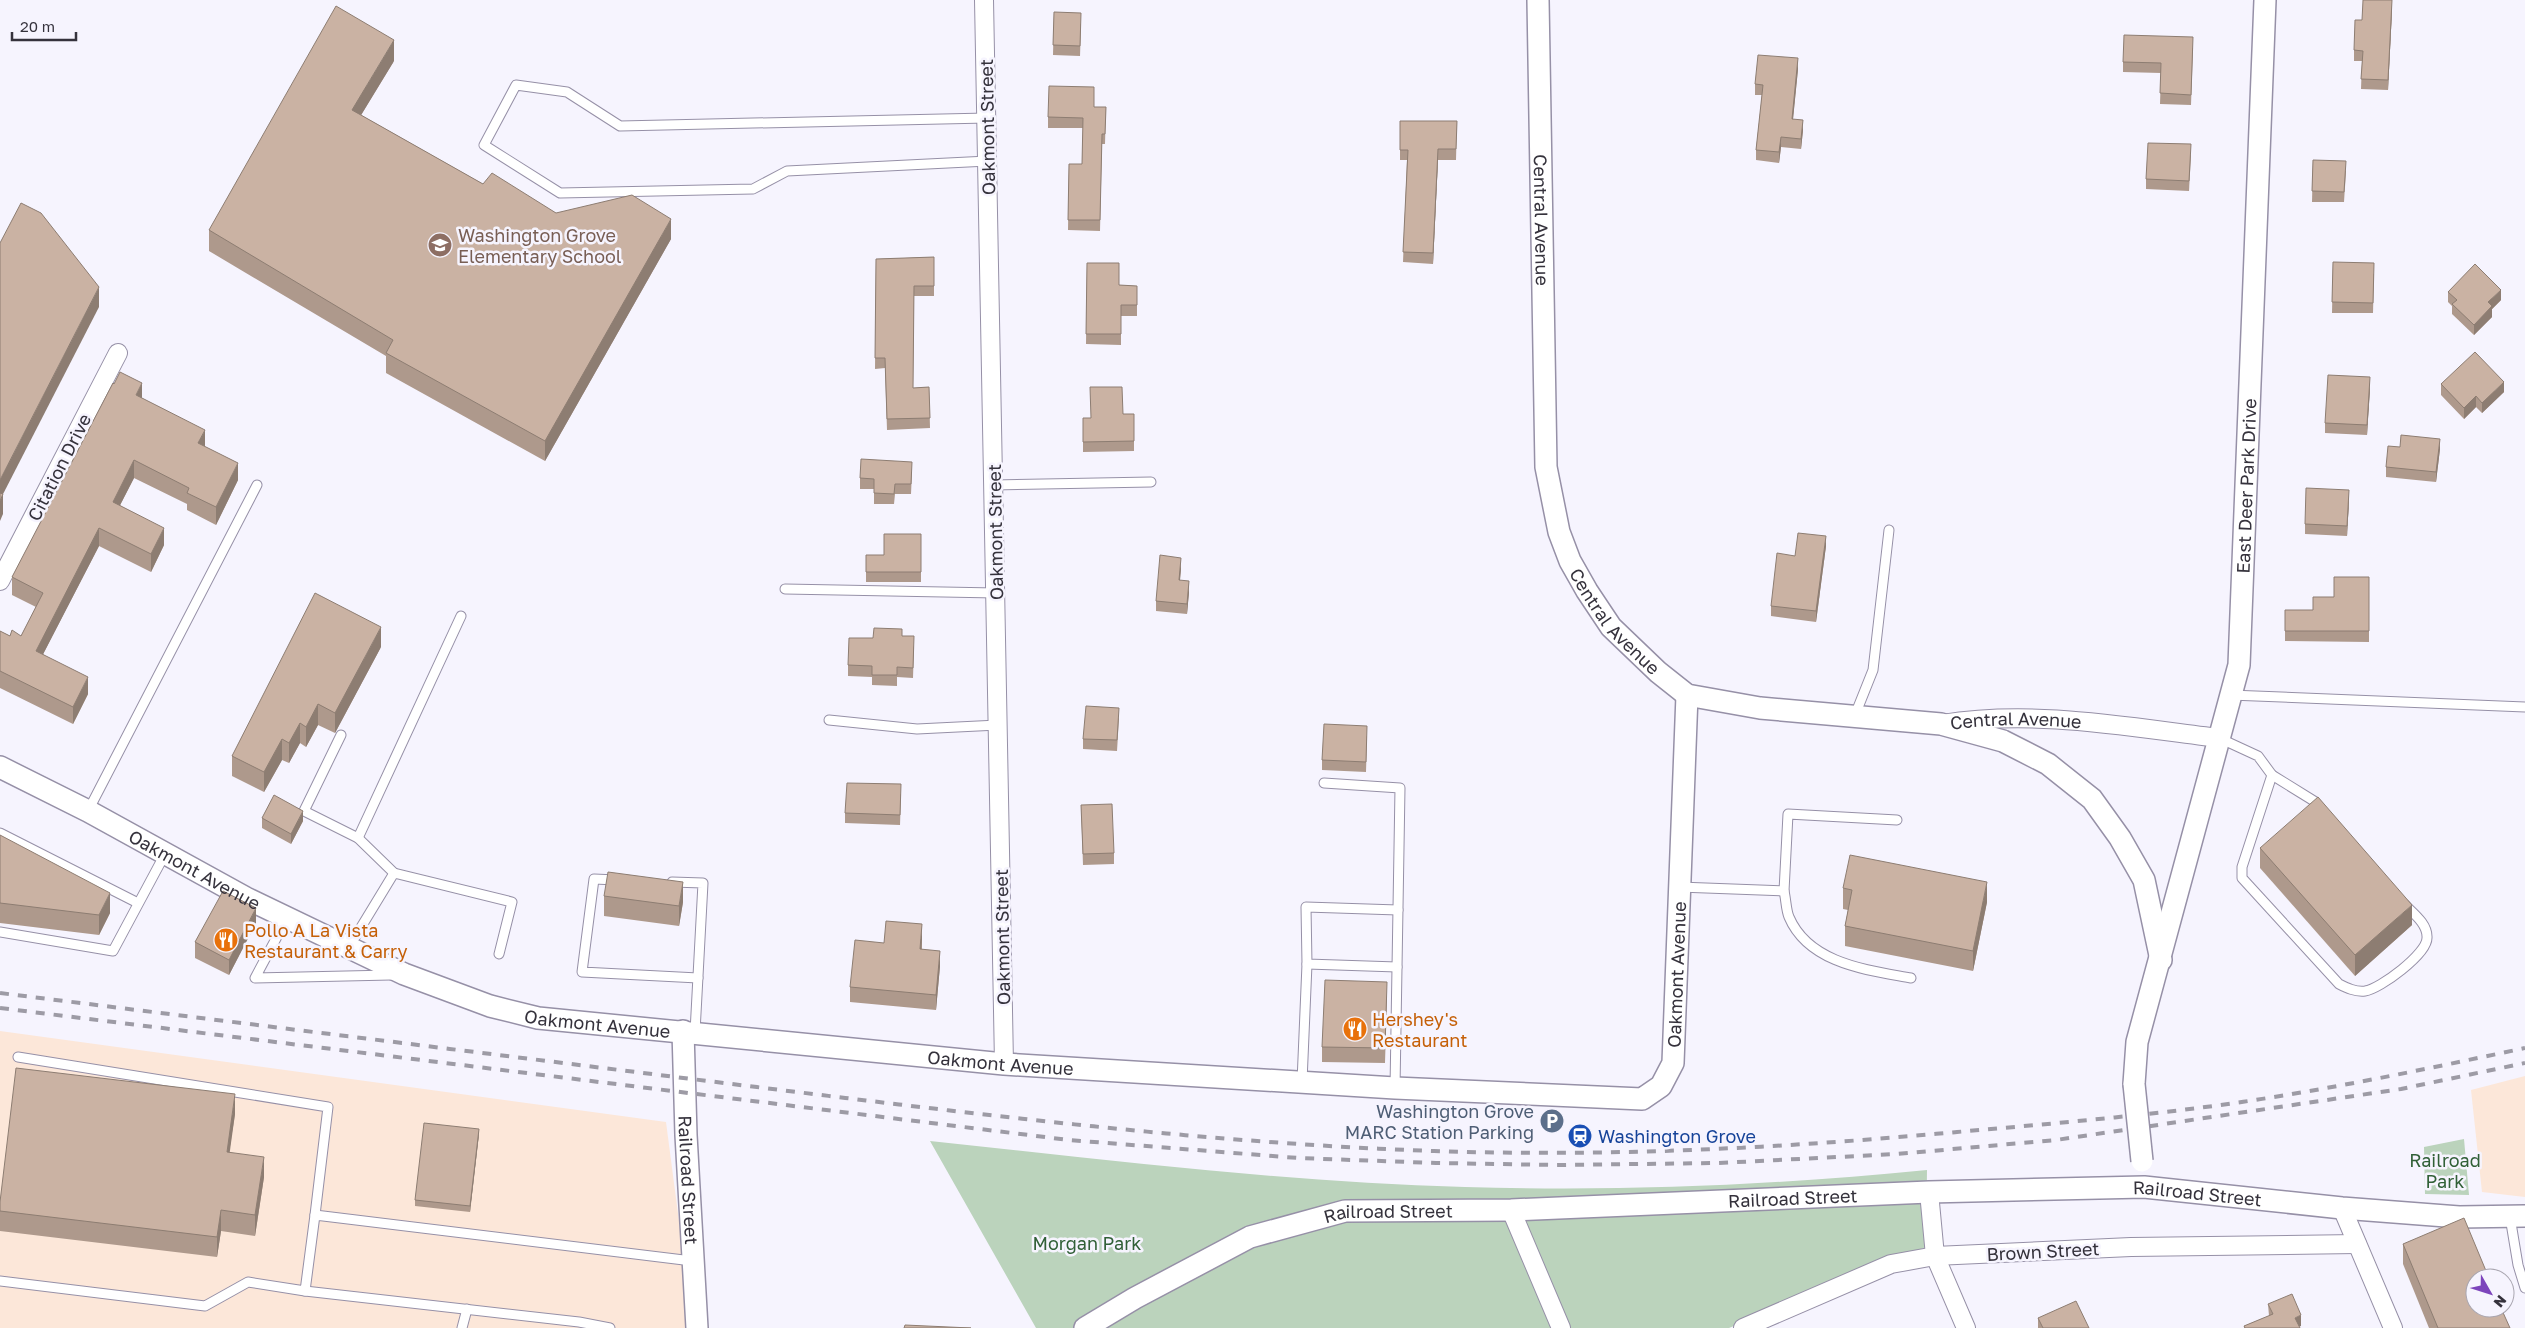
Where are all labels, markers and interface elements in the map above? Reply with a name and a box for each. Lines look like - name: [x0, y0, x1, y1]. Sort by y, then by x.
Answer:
- scale bar: [12, 10, 76, 42]
- text: 20 m: [20, 17, 55, 35]
- street label: Oakmont Street: [975, 59, 999, 195]
- street label: Central Avenue: [1530, 154, 1554, 286]
- place label: Washington Grove Elementary School: [458, 224, 622, 267]
- school or university icon: Washington Grove Elementary School: [427, 232, 453, 258]
- street label: East Deer Park Drive: [2232, 398, 2260, 574]
- street label: Citation Drive: [23, 410, 95, 524]
- street label: Oakmont Street: [983, 464, 1007, 600]
- street label: Central Avenue: [1565, 564, 1665, 679]
- street label: Central Avenue: [1949, 707, 2082, 734]
- street label: Oakmont Avenue: [125, 825, 264, 914]
- street label: Oakmont Street: [990, 869, 1014, 1005]
- street label: Oakmont Avenue: [1663, 901, 1690, 1048]
- place label: Pollo A La Vista Restaurant & Carry: [244, 919, 408, 962]
- restaurant icon: Pollo A La Vista Restaurant & Carry: [213, 927, 239, 953]
- street label: Oakmont Avenue: [522, 1004, 671, 1042]
- place label: Hershey's Restaurant: [1372, 1008, 1467, 1051]
- restaurant icon: Hershey's Restaurant: [1342, 1016, 1368, 1042]
- street label: Oakmont Avenue: [926, 1045, 1074, 1079]
- place label: Washington Grove MARC Station Parking: [1345, 1100, 1534, 1143]
- parking icon: Washington Grove MARC Station Parking: [1539, 1108, 1565, 1134]
- street label: Railroad Street: [674, 1115, 703, 1245]
- station icon: Washington Grove: [1567, 1123, 1593, 1149]
- place label: Washington Grove: [1598, 1125, 1756, 1147]
- park label: Railroad Park: [2409, 1149, 2481, 1192]
- street label: Railroad Street: [2133, 1176, 2263, 1210]
- street label: Railroad Street: [1728, 1184, 1858, 1212]
- street label: Railroad Street: [1321, 1199, 1453, 1227]
- park label: Morgan Park: [1033, 1232, 1141, 1254]
- street label: Brown Street: [1986, 1237, 2100, 1265]
- north arrow: [2465, 1268, 2515, 1318]
- text: N: [2491, 1292, 2510, 1311]

